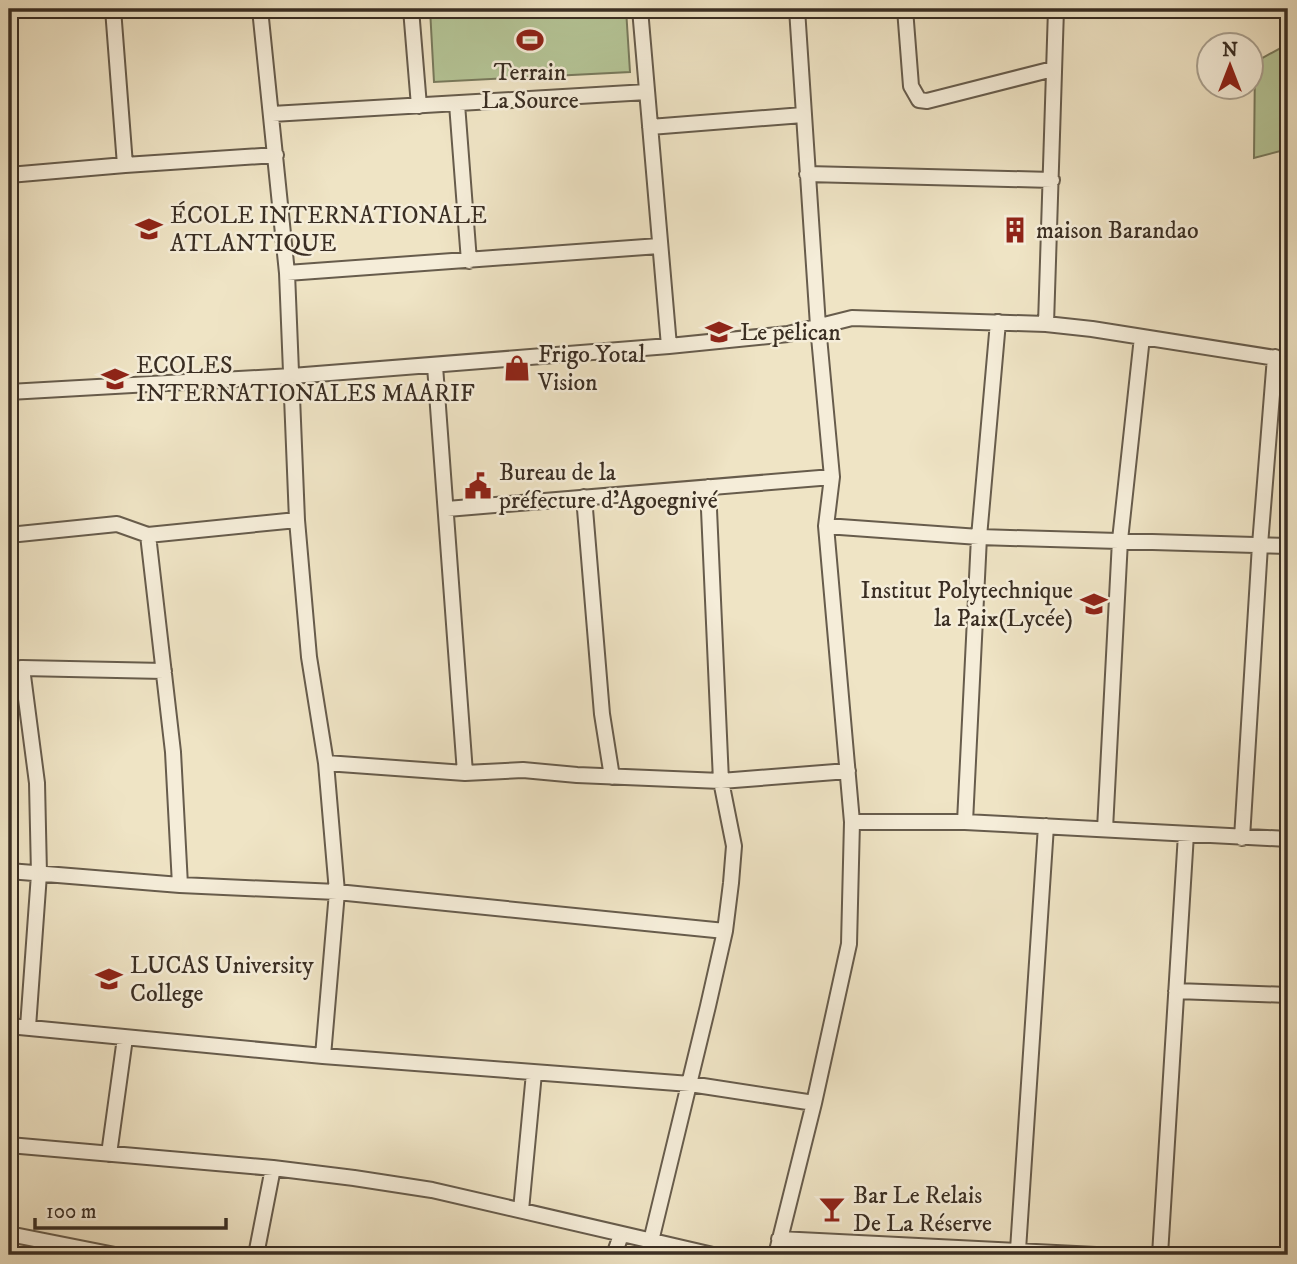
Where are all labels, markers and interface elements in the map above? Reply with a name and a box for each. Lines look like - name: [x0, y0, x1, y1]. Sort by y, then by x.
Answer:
- sports icon: Terrain La Source: [515, 25, 545, 55]
- north arrow: [1196, 32, 1266, 102]
- text: N: [1222, 39, 1238, 62]
- place label: Terrain La Source: [481, 58, 579, 116]
- place label: ÉCOLE INTERNATIONALE ATLANTIQUE: [170, 201, 487, 259]
- school or university icon: ÉCOLE INTERNATIONALE ATLANTIQUE: [134, 214, 164, 244]
- building icon: maison Barandao: [1000, 215, 1030, 245]
- place label: maison Barandao: [1036, 216, 1199, 246]
- school or university icon: Le pelican: [704, 317, 734, 347]
- place label: Le pelican: [740, 318, 841, 348]
- place label: Frigo Yotal Vision: [537, 340, 646, 398]
- place label: ECOLES INTERNATIONALES MAARIF: [136, 351, 475, 409]
- shop icon: Frigo Yotal Vision: [502, 353, 532, 383]
- school or university icon: ECOLES INTERNATIONALES MAARIF: [100, 364, 130, 394]
- place label: Bureau de la préfecture d'Agoegnivé: [498, 458, 718, 516]
- public building icon: Bureau de la préfecture d'Agoegnivé: [463, 471, 493, 501]
- place label: Institut Polytechnique la Paix(Lycée): [861, 576, 1073, 634]
- school or university icon: Institut Polytechnique la Paix(Lycée): [1079, 589, 1109, 619]
- place label: LUCAS University College: [130, 951, 314, 1009]
- school or university icon: LUCAS University College: [94, 964, 124, 994]
- place label: Bar Le Relais De La Réserve: [853, 1181, 992, 1239]
- scale bar: [35, 1187, 226, 1231]
- bar icon: Bar Le Relais De La Réserve: [817, 1194, 847, 1224]
- text: 100 m: [46, 1199, 97, 1225]

